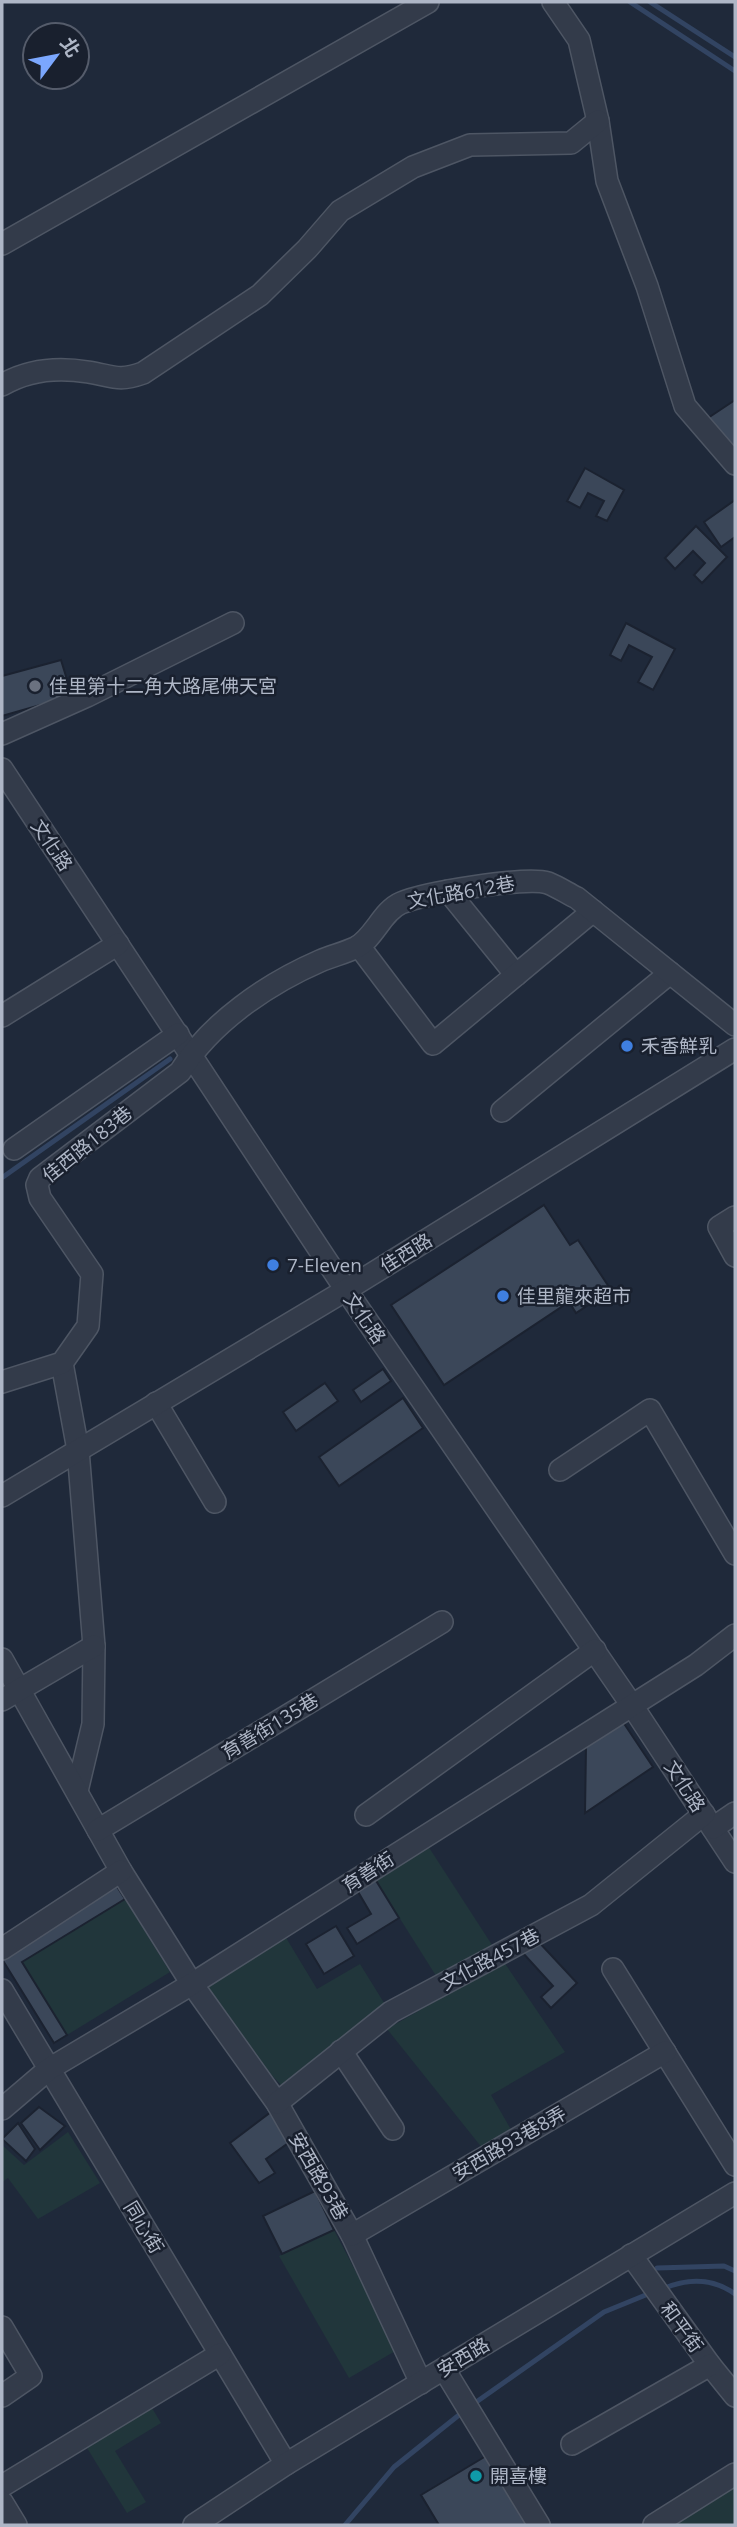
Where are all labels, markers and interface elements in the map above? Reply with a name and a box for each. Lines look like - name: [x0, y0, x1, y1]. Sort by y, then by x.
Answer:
- north arrow: [21, 21, 91, 91]
- text: 北: [54, 32, 86, 62]
- place label: 佳里第十二角大路尾佛天宮: [49, 673, 277, 699]
- marker: 佳里第十二角大路尾佛天宮: [27, 678, 43, 694]
- street label: 文化路: [25, 814, 79, 876]
- street label: 文化路612巷: [405, 870, 517, 914]
- place label: 禾香鮮乳: [641, 1033, 717, 1059]
- marker: 禾香鮮乳: [619, 1038, 635, 1054]
- street label: 佳西路183巷: [37, 1100, 137, 1188]
- street label: 佳西路: [375, 1227, 437, 1279]
- place label: 7-Eleven: [287, 1252, 362, 1278]
- marker: 7-Eleven: [265, 1257, 281, 1273]
- place label: 佳里龍來超市: [517, 1283, 631, 1309]
- street label: 文化路: [338, 1287, 392, 1349]
- marker: 佳里龍來超市: [495, 1288, 511, 1304]
- street label: 育善街135巷: [217, 1687, 323, 1765]
- street label: 文化路: [659, 1755, 711, 1817]
- street label: 育善街: [337, 1846, 399, 1898]
- street label: 文化路457巷: [436, 1922, 544, 1996]
- street label: 安西路93巷8弄: [447, 2100, 571, 2186]
- street label: 安西路93巷: [283, 2127, 355, 2225]
- street label: 同心街: [118, 2196, 170, 2258]
- street label: 和平街: [655, 2296, 709, 2358]
- street label: 安西路: [432, 2331, 494, 2383]
- place label: 開喜樓: [490, 2463, 547, 2489]
- marker: 開喜樓: [468, 2468, 484, 2484]

